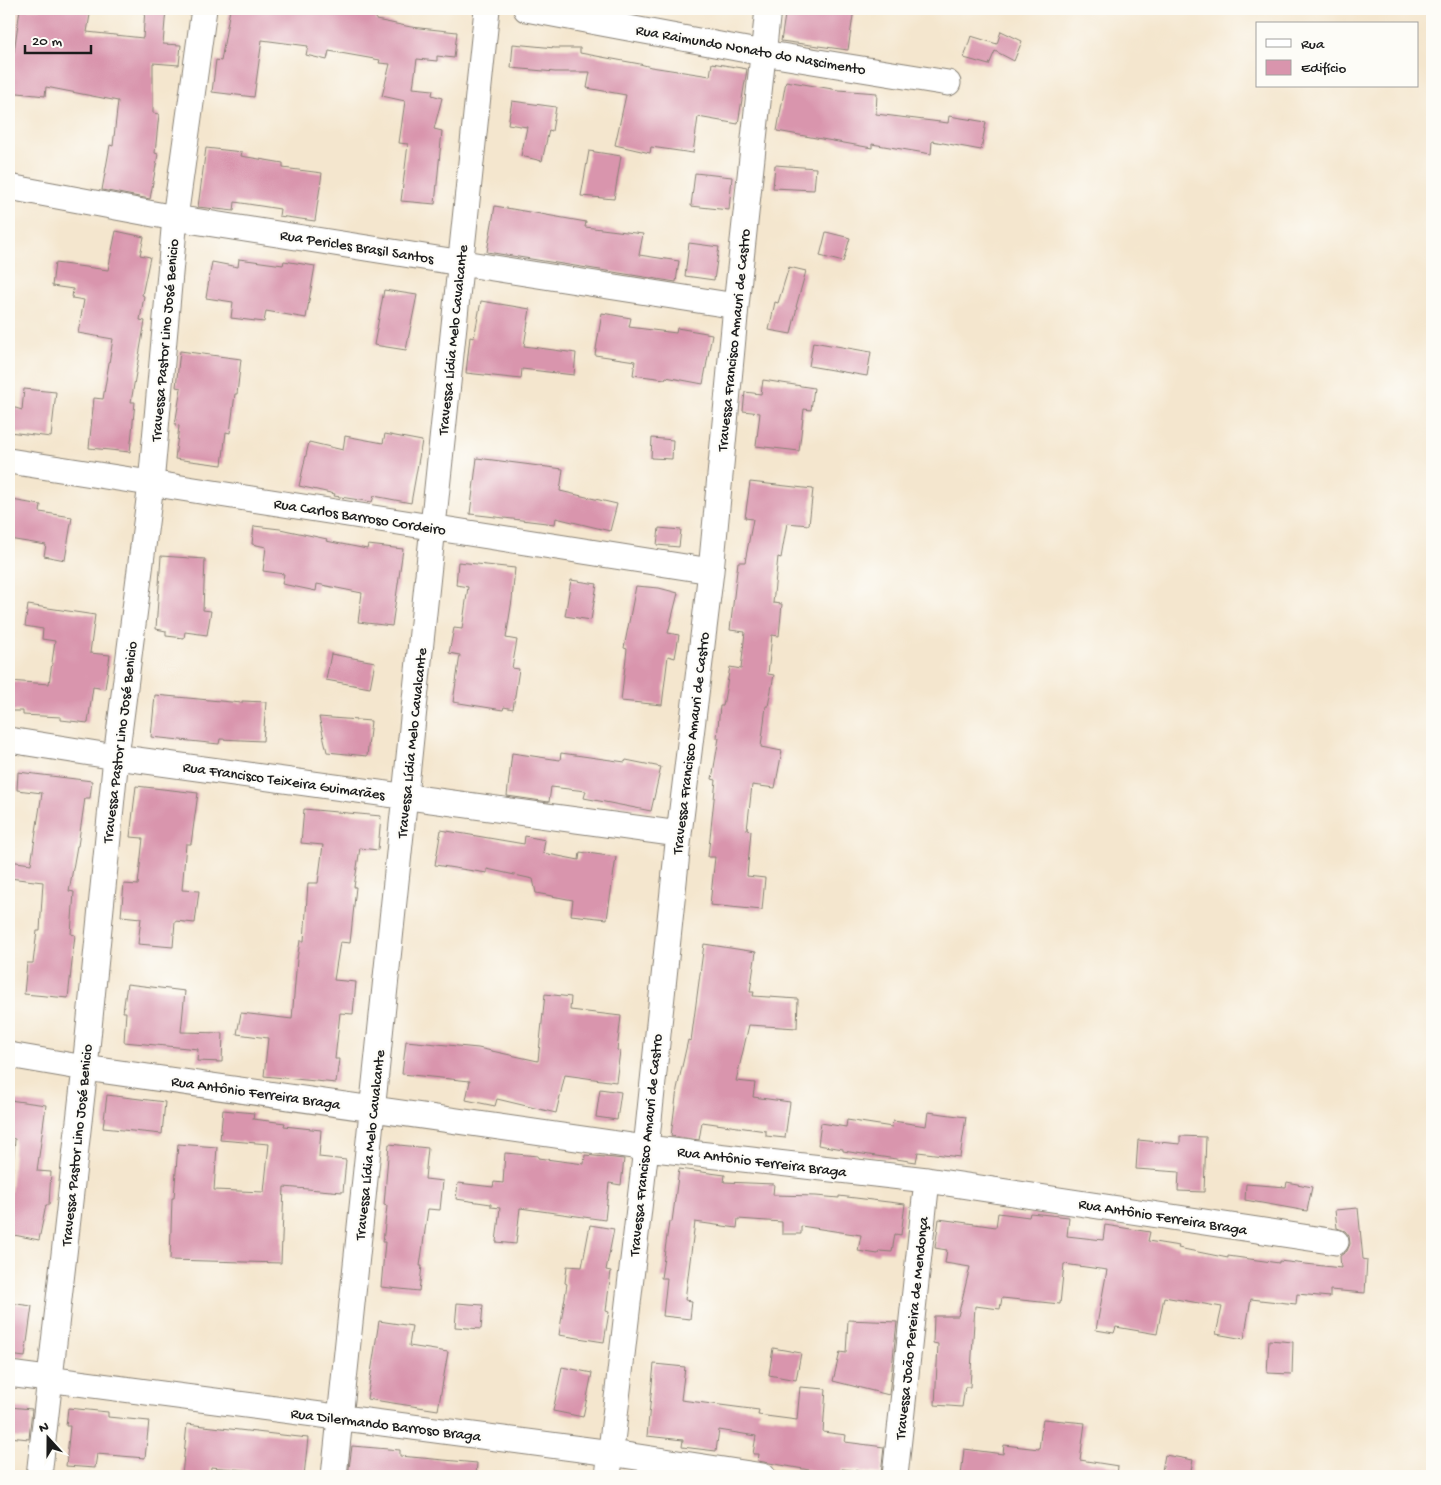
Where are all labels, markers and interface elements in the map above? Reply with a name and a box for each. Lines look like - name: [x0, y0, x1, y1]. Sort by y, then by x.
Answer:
- scale bar: [25, 22, 91, 54]
- street label: Rua Raimundo Nonato do Nascimento: [634, 22, 867, 80]
- legend: [1256, 22, 1418, 88]
- text: 20 m: [32, 33, 62, 51]
- text: Rua: [1301, 36, 1325, 54]
- text: Edifício: [1301, 60, 1347, 78]
- street label: Rua Pericles Brasil Santos: [279, 227, 435, 269]
- street label: Travessa Francisco Amauri de Castro: [714, 228, 756, 453]
- street label: Travessa Pastor Lino José Benicio: [148, 238, 184, 443]
- street label: Travessa Lídia Melo Cavalcante: [435, 244, 473, 437]
- street label: Rua Carlos Barroso Cordeiro: [272, 495, 447, 541]
- street label: Travessa Francisco Amauri de Castro: [669, 631, 715, 856]
- street label: Travessa Pastor Lino José Benicio: [100, 640, 142, 845]
- street label: Travessa Lídia Melo Cavalcante: [394, 647, 432, 840]
- street label: Rua Francisco Teixeira Guimarães: [181, 759, 386, 805]
- street label: Travessa Francisco Amauri de Castro: [626, 1033, 668, 1258]
- street label: Travessa Pastor Lino José Benicio: [58, 1043, 98, 1248]
- street label: Travessa Lídia Melo Cavalcante: [352, 1049, 390, 1242]
- street label: Rua Antônio Ferreira Braga: [170, 1073, 342, 1115]
- street label: Rua Antônio Ferreira Braga: [676, 1144, 848, 1182]
- street label: Rua Antônio Ferreira Braga: [1077, 1196, 1249, 1240]
- street label: Travessa João Pereira de Mendonça: [892, 1215, 934, 1442]
- street label: Rua Dilermando Barroso Braga: [289, 1405, 483, 1447]
- north arrow: [22, 1412, 72, 1462]
- text: N: [37, 1419, 52, 1438]

